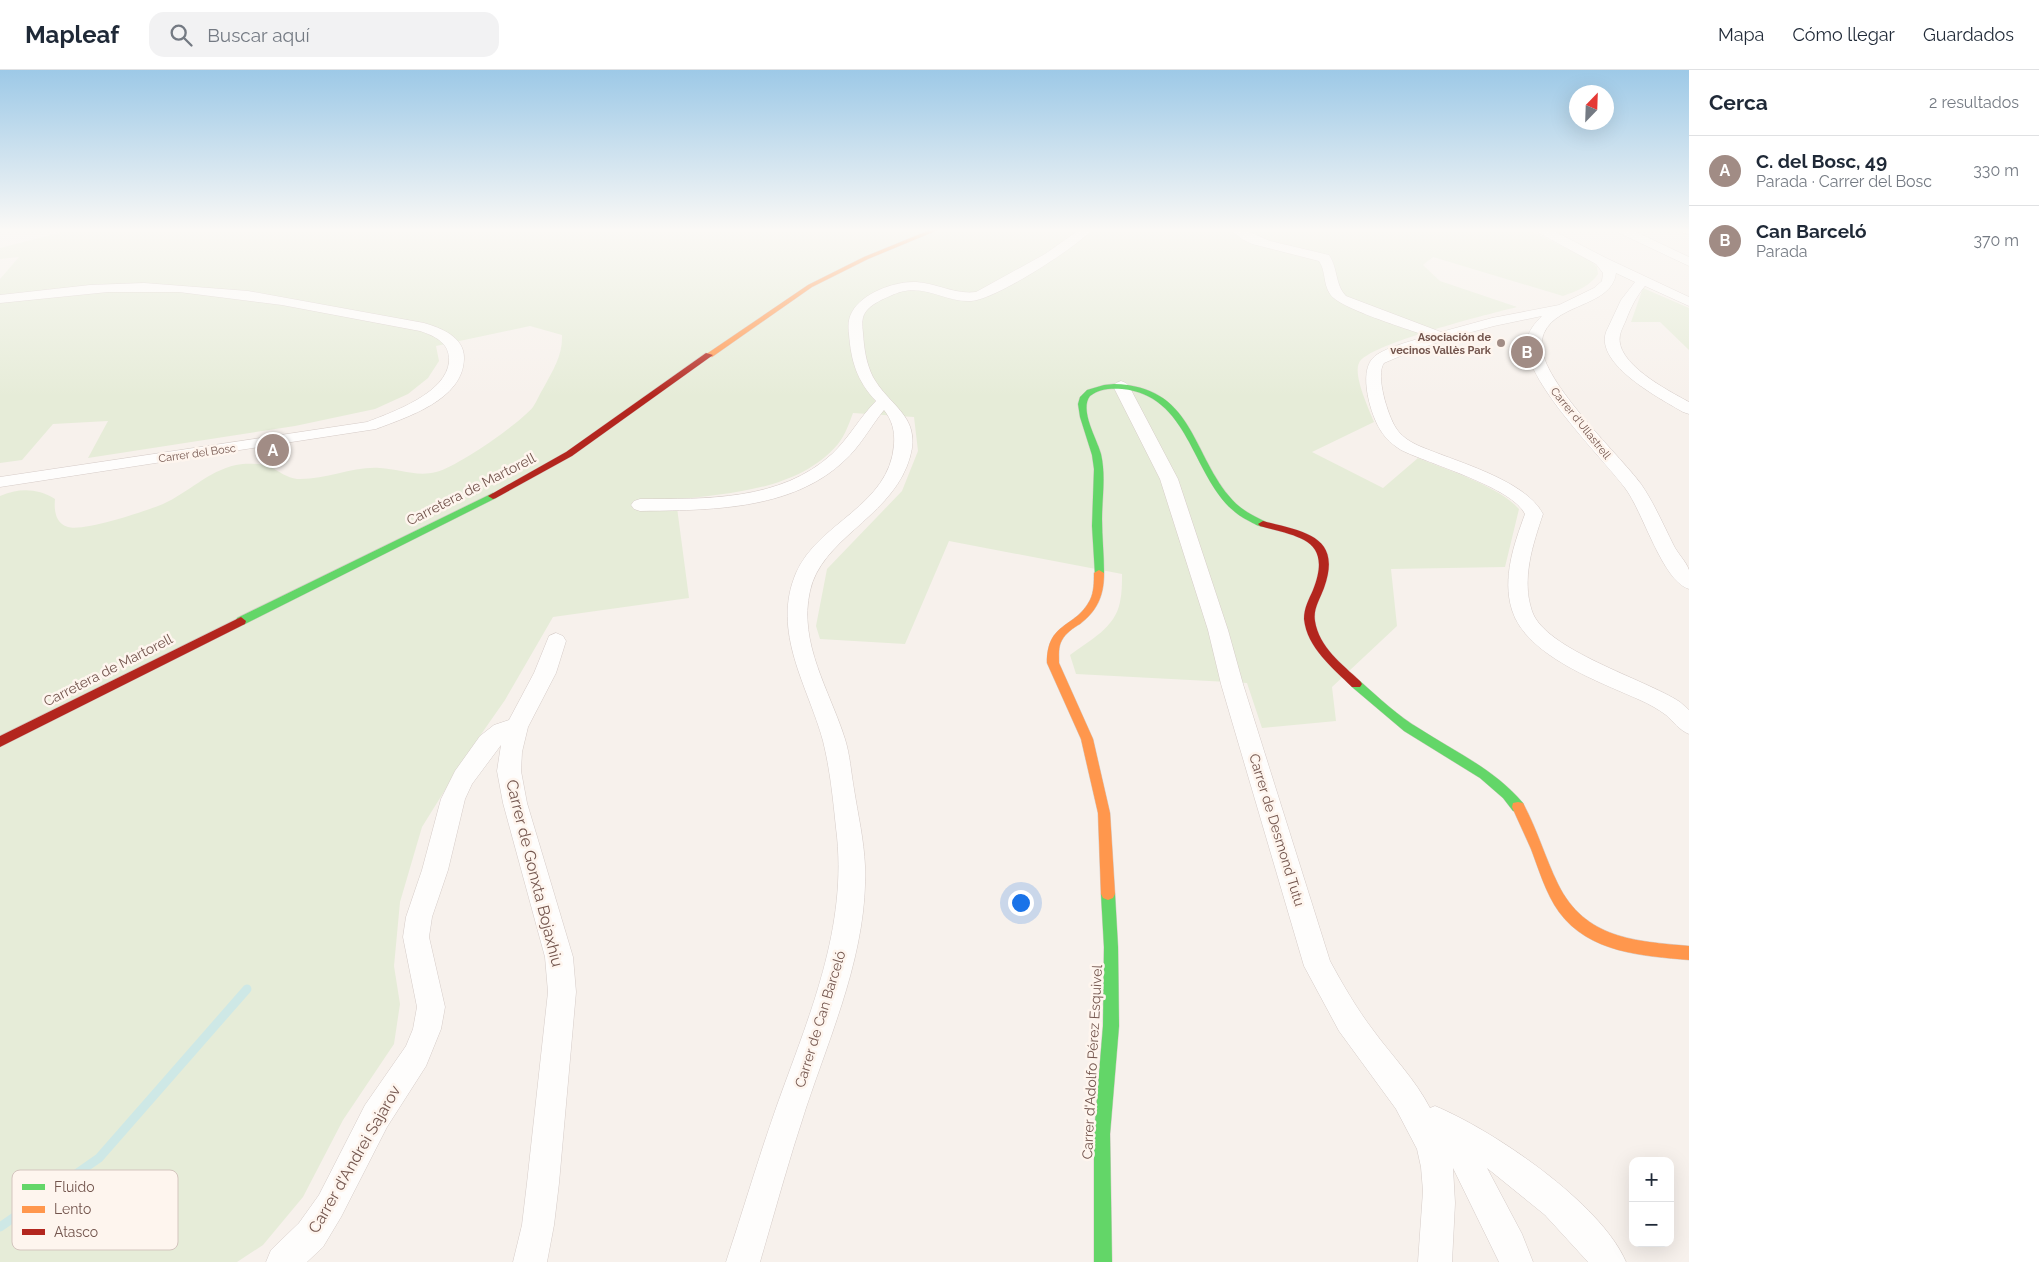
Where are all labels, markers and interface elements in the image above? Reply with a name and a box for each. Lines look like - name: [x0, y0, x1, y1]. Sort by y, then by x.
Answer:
- search box: [149, 12, 499, 57]
- text: Mapleaf: [25, 20, 119, 49]
- icon: search: [167, 21, 195, 49]
- text: Buscar aquí: [207, 24, 310, 46]
- text: Mapa: [1718, 24, 1764, 45]
- text: Cómo llegar: [1792, 24, 1895, 45]
- text: Guardados: [1923, 24, 2014, 45]
- north arrow: [1569, 85, 1614, 130]
- text: Cerca: [1709, 90, 1768, 115]
- text: 2 resultados: [1929, 93, 2019, 112]
- text: C. del Bosc, 49: [1756, 150, 1887, 172]
- text: A: [1720, 161, 1730, 180]
- text: 330 m: [1973, 161, 2019, 180]
- text: Parada · Carrer del Bosc: [1756, 172, 1932, 191]
- text: Can Barceló: [1756, 220, 1867, 242]
- text: B: [1720, 231, 1730, 250]
- text: 370 m: [1973, 231, 2019, 250]
- text: Parada: [1756, 242, 1808, 261]
- place label: Asociación de vecinos Vallès Park: [1390, 331, 1492, 357]
- pin: B: [1511, 333, 1543, 371]
- marker: Asociación de vecinos Vallès Park: [1495, 337, 1507, 349]
- street label: Carrer d'Ullastrell: [1548, 385, 1613, 462]
- pin: A: [257, 431, 289, 469]
- street label: Carrer del Bosc: [158, 442, 237, 465]
- street label: Carretera de Martorell: [404, 449, 538, 528]
- street label: Carretera de Martorell: [41, 630, 175, 709]
- street label: Carrer de Desmond Tutu: [1246, 752, 1308, 908]
- street label: Carrer de Gonxta Bojaxhiu: [502, 778, 567, 969]
- your location: [1008, 890, 1034, 916]
- street label: Carrer de Can Barceló: [792, 949, 848, 1089]
- street label: Carrer d'Adolfo Pérez Esquivel: [1079, 964, 1105, 1160]
- street label: Carrer d'Andrei Sajarov: [304, 1081, 405, 1237]
- map controls: [1629, 1157, 1674, 1247]
- button: +: [1629, 1157, 1674, 1202]
- legend: [12, 1170, 178, 1250]
- text: Fluido: [54, 1179, 94, 1195]
- text: Lento: [54, 1201, 91, 1217]
- button: −: [1629, 1202, 1674, 1247]
- text: Atasco: [54, 1224, 98, 1240]

